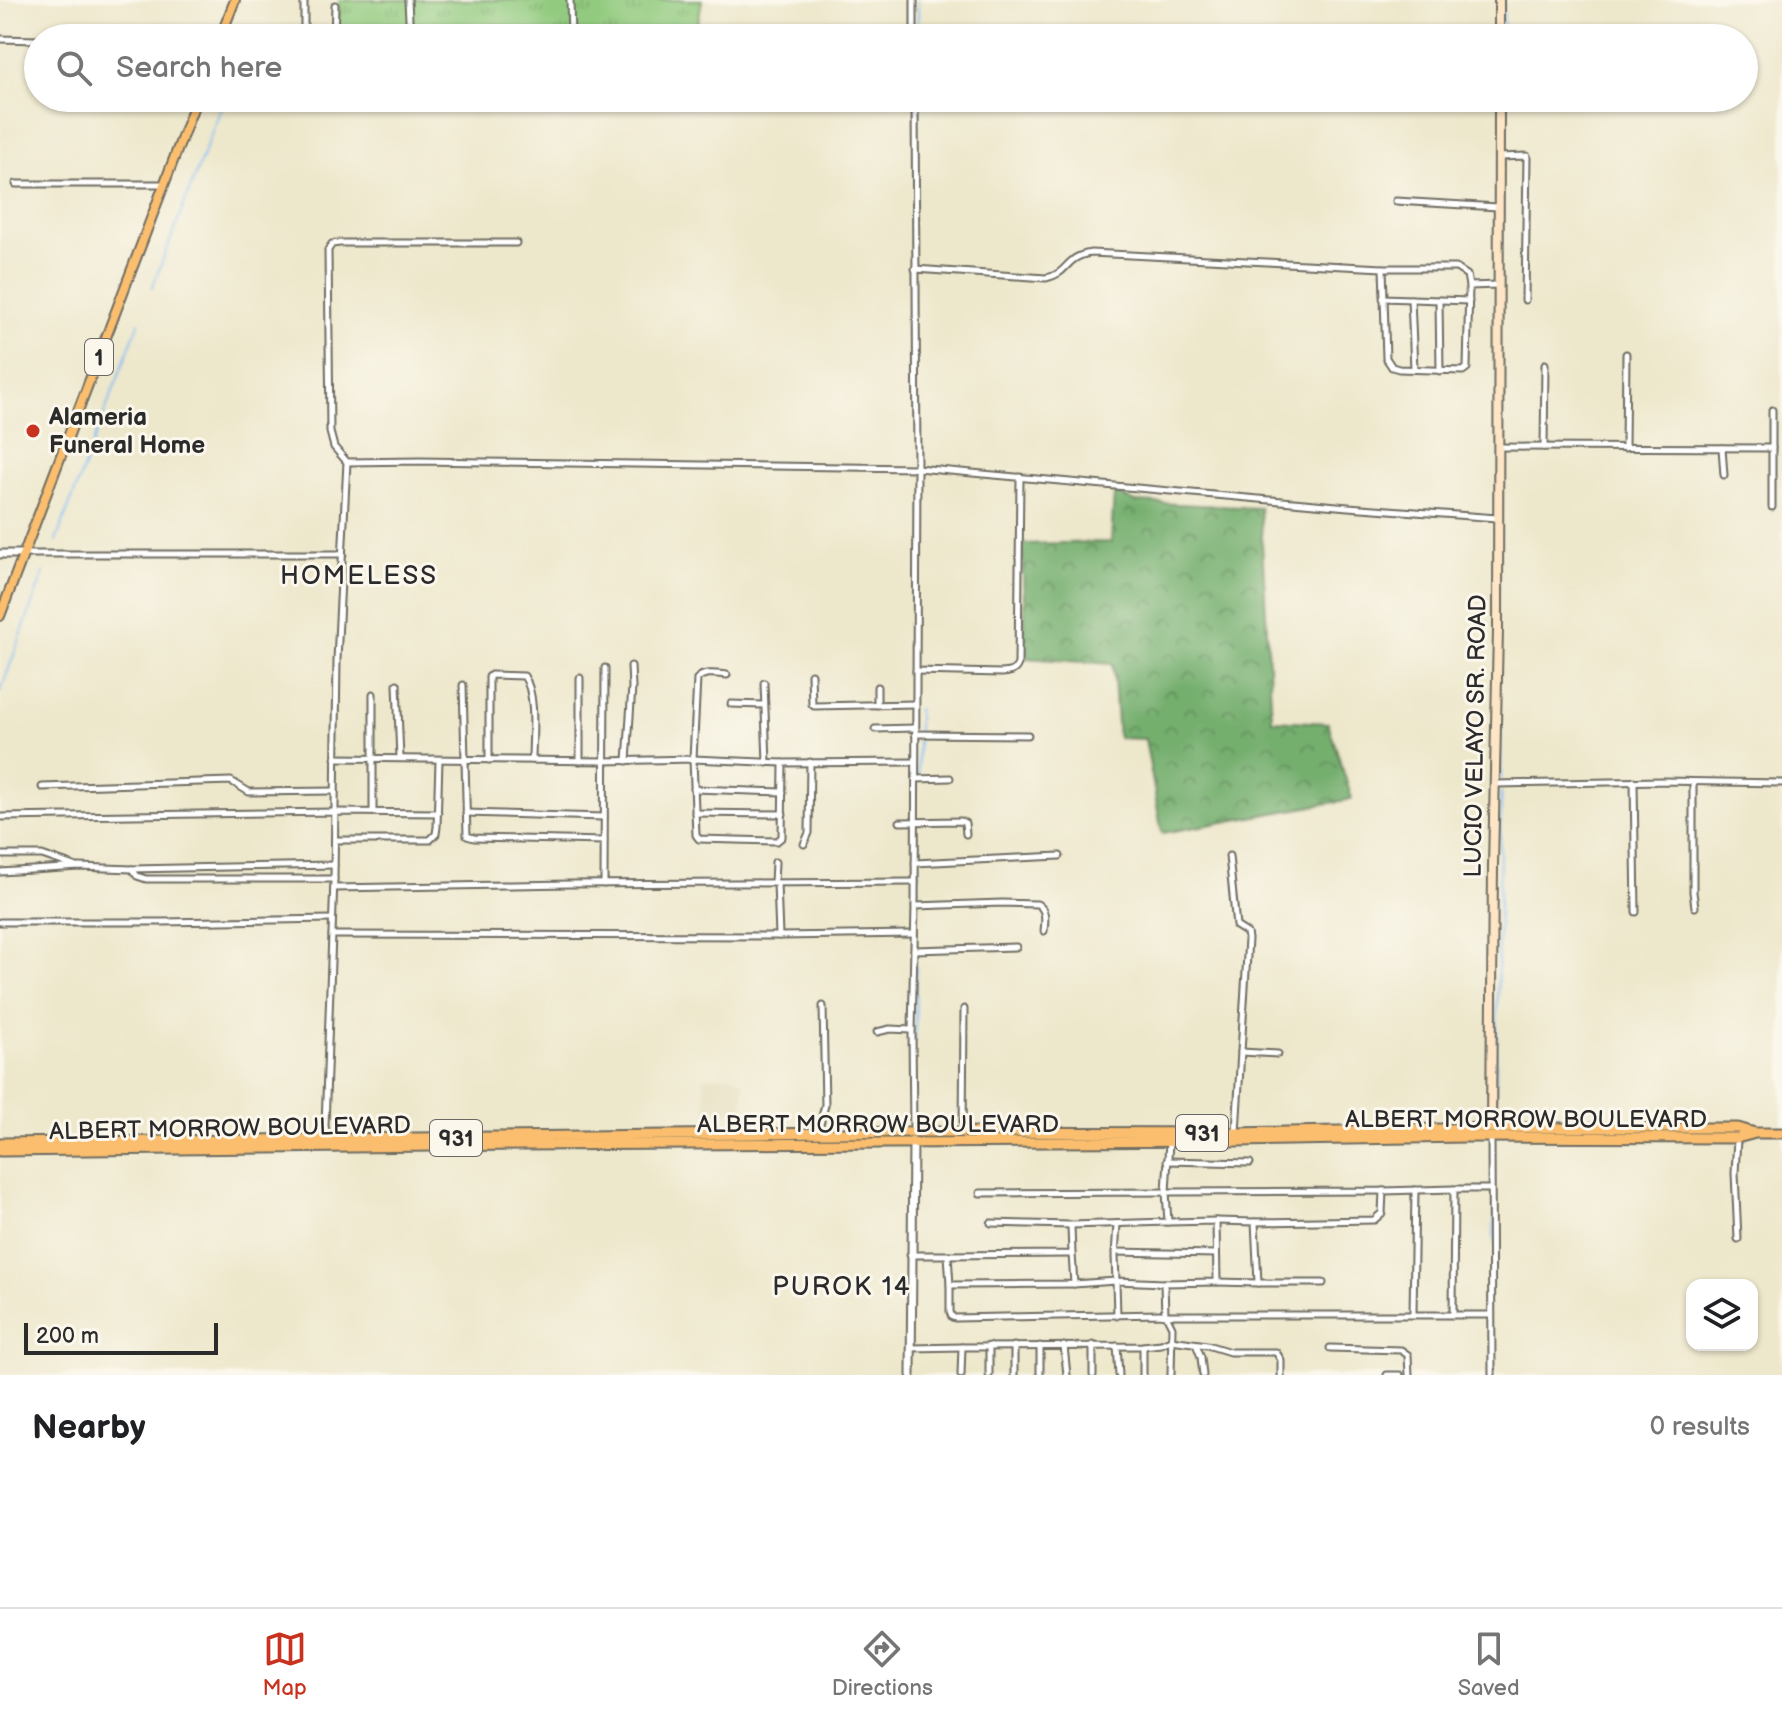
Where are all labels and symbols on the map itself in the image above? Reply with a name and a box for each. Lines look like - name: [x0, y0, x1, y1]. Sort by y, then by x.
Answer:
- road number: 1: [85, 339, 113, 375]
- place label: Alameria Funeral Home: [48, 403, 205, 460]
- marker: Alameria Funeral Home: [24, 422, 42, 440]
- district label: HOMELESS: [280, 561, 438, 592]
- street label: LUCIO VELAYO SR. ROAD: [1459, 594, 1492, 878]
- street label: ALBERT MORROW BOULEVARD: [1345, 1105, 1707, 1134]
- street label: ALBERT MORROW BOULEVARD: [697, 1110, 1059, 1139]
- street label: ALBERT MORROW BOULEVARD: [49, 1111, 411, 1146]
- road number: 931: [1176, 1115, 1228, 1151]
- road number: 931: [430, 1120, 482, 1156]
- district label: PUROK 14: [772, 1272, 912, 1303]
- scale bar: [24, 1319, 218, 1355]

